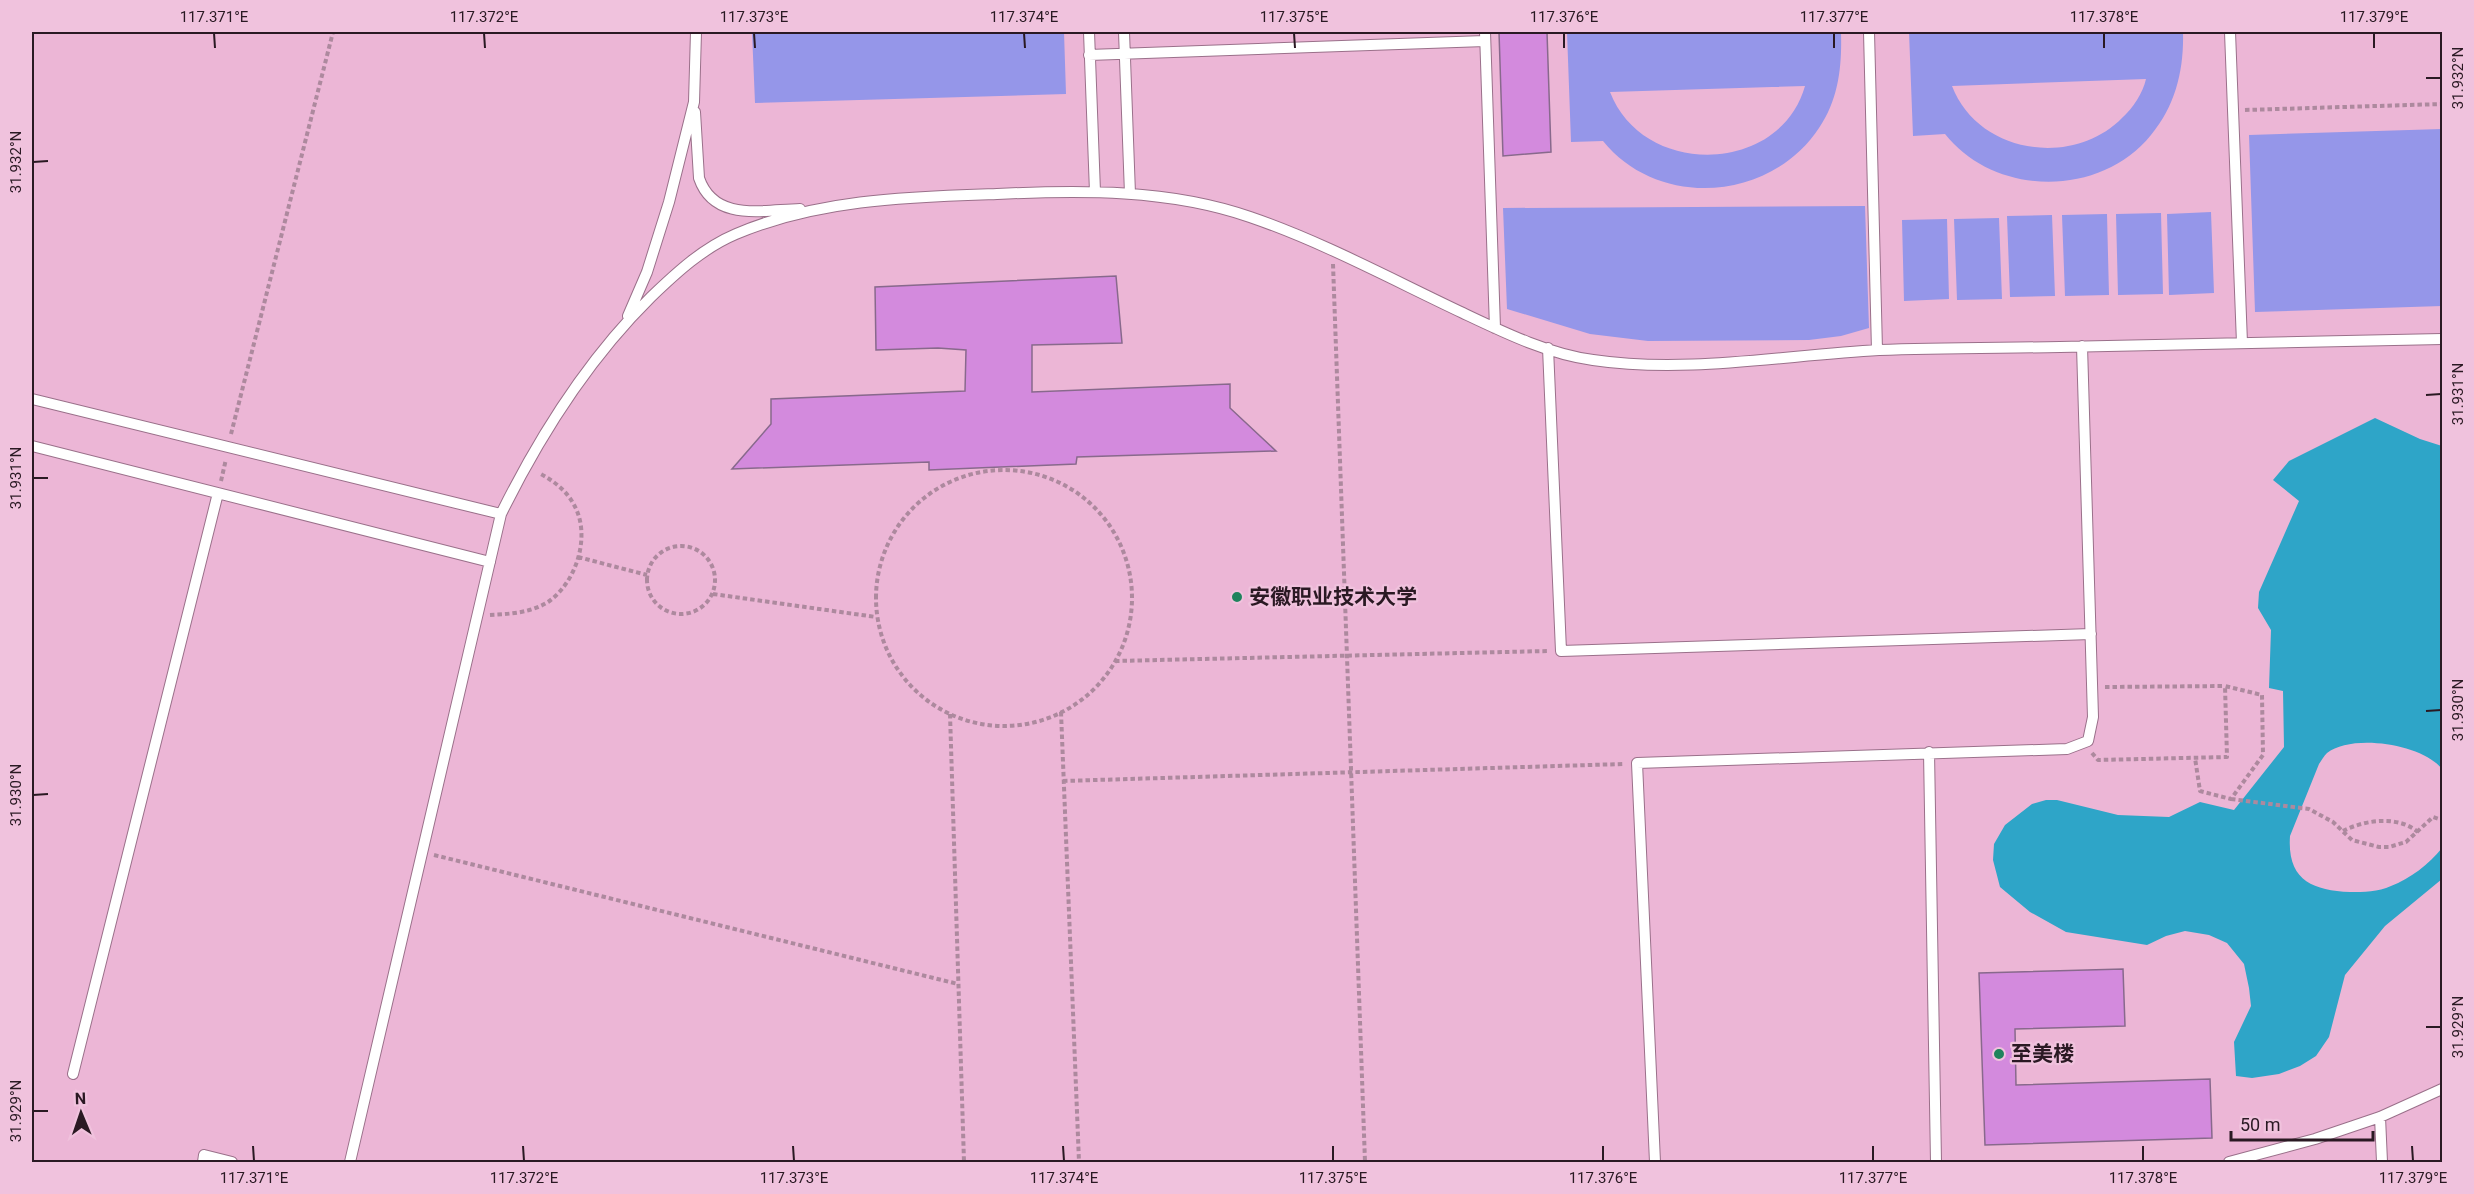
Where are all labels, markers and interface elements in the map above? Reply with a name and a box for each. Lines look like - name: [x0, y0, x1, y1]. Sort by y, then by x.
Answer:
- text: 117.371°E: [180, 8, 249, 26]
- text: 117.372°E: [450, 8, 519, 26]
- text: 117.373°E: [720, 8, 789, 26]
- text: 117.374°E: [990, 8, 1059, 26]
- text: 117.375°E: [1260, 8, 1329, 26]
- text: 117.376°E: [1530, 8, 1599, 26]
- text: 117.377°E: [1800, 8, 1869, 26]
- text: 117.378°E: [2070, 8, 2139, 26]
- text: 117.379°E: [2340, 8, 2409, 26]
- text: 31.932°N: [2449, 47, 2467, 109]
- text: 31.932°N: [7, 131, 25, 193]
- text: 31.931°N: [2449, 363, 2467, 425]
- text: 31.931°N: [7, 447, 25, 509]
- place label: 安徽职业技术大学: [1249, 585, 1417, 609]
- marker: 安徽职业技术大学: [1230, 590, 1244, 604]
- text: 31.930°N: [2449, 679, 2467, 741]
- text: 31.930°N: [7, 764, 25, 826]
- text: 31.929°N: [2449, 996, 2467, 1058]
- place label: 至美楼: [2011, 1042, 2074, 1066]
- marker: 至美楼: [1992, 1047, 2006, 1061]
- text: 31.929°N: [7, 1080, 25, 1142]
- north arrow: [51, 1083, 111, 1143]
- text: N: [75, 1089, 86, 1108]
- scale bar: [2231, 1104, 2374, 1142]
- text: 50 m: [2240, 1114, 2280, 1135]
- text: 117.371°E: [220, 1169, 289, 1187]
- text: 117.372°E: [490, 1169, 559, 1187]
- text: 117.373°E: [760, 1169, 829, 1187]
- text: 117.374°E: [1030, 1169, 1099, 1187]
- text: 117.375°E: [1299, 1169, 1368, 1187]
- text: 117.376°E: [1569, 1169, 1638, 1187]
- text: 117.377°E: [1839, 1169, 1908, 1187]
- text: 117.378°E: [2109, 1169, 2178, 1187]
- text: 117.379°E: [2379, 1169, 2448, 1187]

